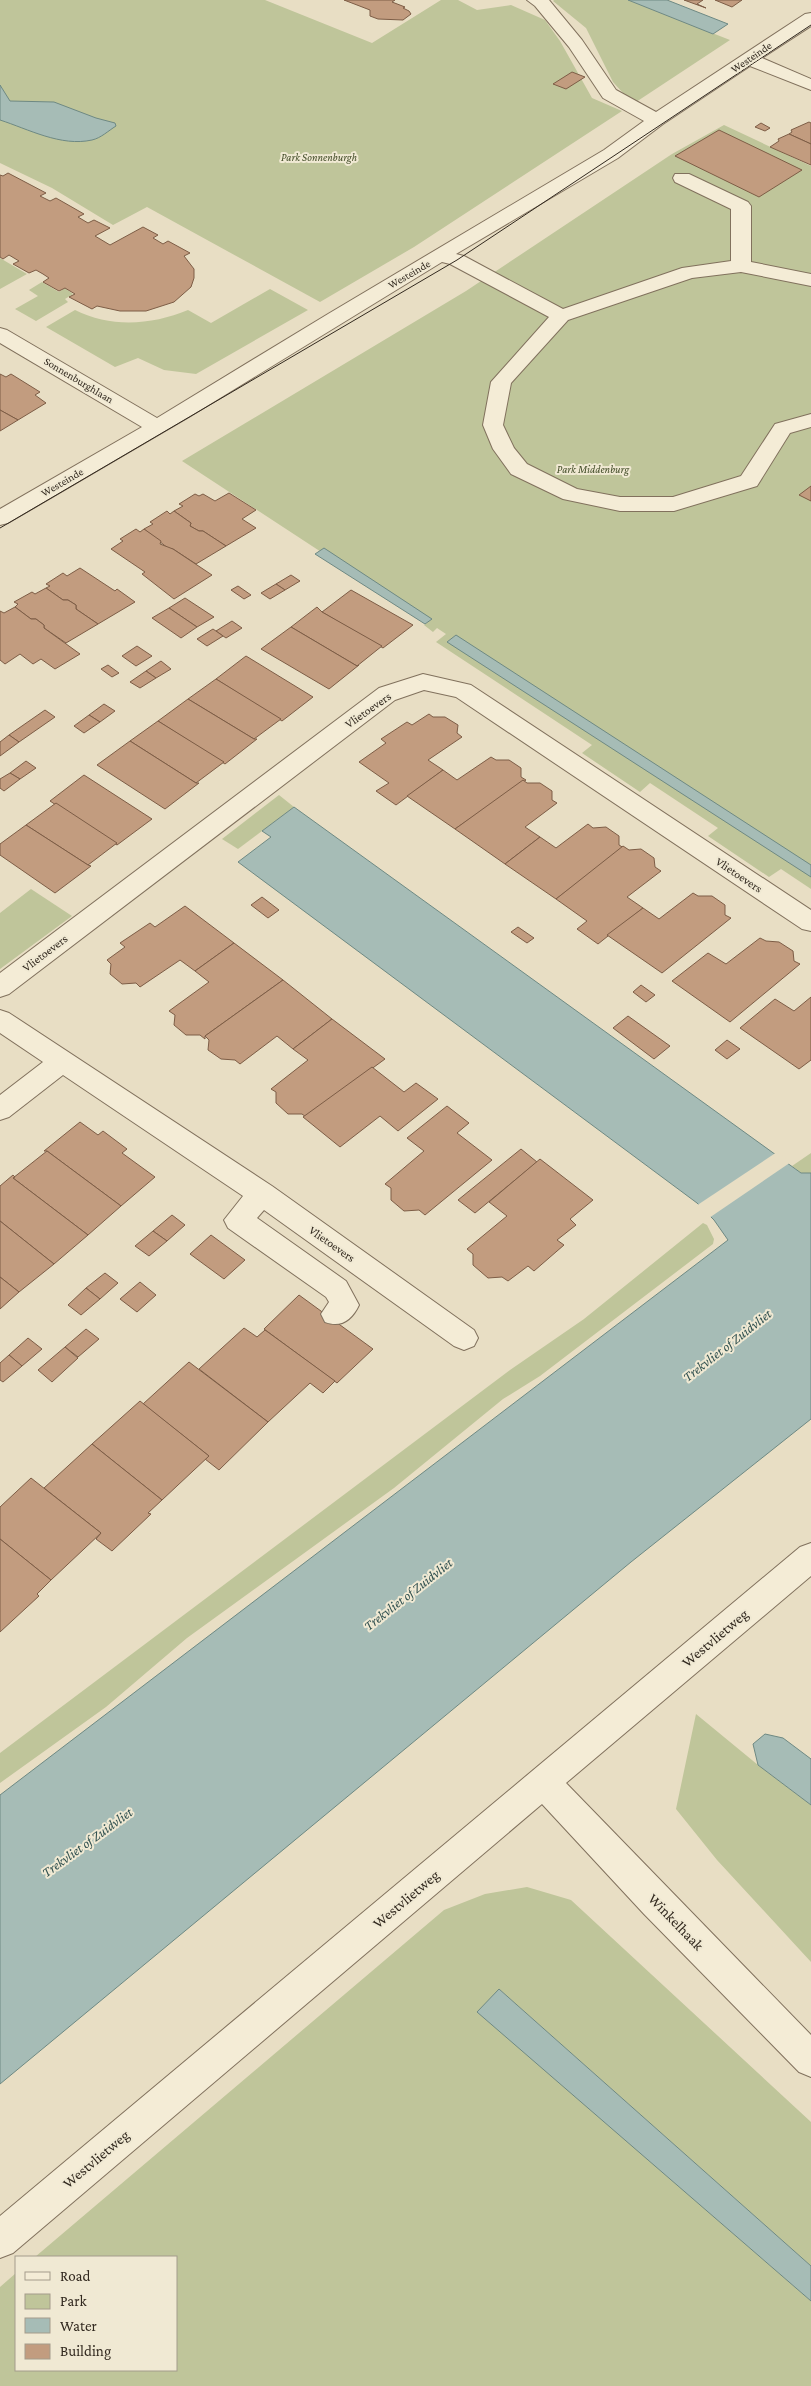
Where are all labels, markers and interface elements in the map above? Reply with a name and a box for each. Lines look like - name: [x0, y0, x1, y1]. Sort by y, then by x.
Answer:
- street label: Westeinde: [728, 39, 774, 75]
- park label: Park Sonnenburgh: [281, 151, 357, 164]
- street label: Westeinde: [386, 257, 432, 291]
- street label: Sonnenburghlaan: [42, 355, 116, 406]
- park label: Park Middenburg: [557, 463, 630, 476]
- street label: Westeinde: [39, 465, 85, 499]
- street label: Vlietoevers: [342, 689, 394, 731]
- street label: Vlietoevers: [713, 854, 765, 896]
- street label: Vlietoevers: [20, 931, 71, 975]
- street label: Vlietoevers: [306, 1223, 358, 1265]
- water label: Trekvliet of Zuidvliet: [680, 1305, 775, 1385]
- water label: Trekvliet of Zuidvliet: [361, 1554, 456, 1634]
- street label: Westvlietweg: [679, 1606, 752, 1671]
- water label: Trekvliet of Zuidvliet: [39, 1803, 136, 1880]
- street label: Westvlietweg: [370, 1867, 443, 1932]
- street label: Winkelhaak: [645, 1890, 707, 1954]
- street label: Westvlietweg: [60, 2127, 133, 2192]
- legend: [15, 2256, 178, 2371]
- text: Road: [60, 2268, 91, 2284]
- text: Park: [60, 2293, 87, 2309]
- text: Water: [60, 2318, 97, 2334]
- text: Building: [60, 2343, 111, 2360]

